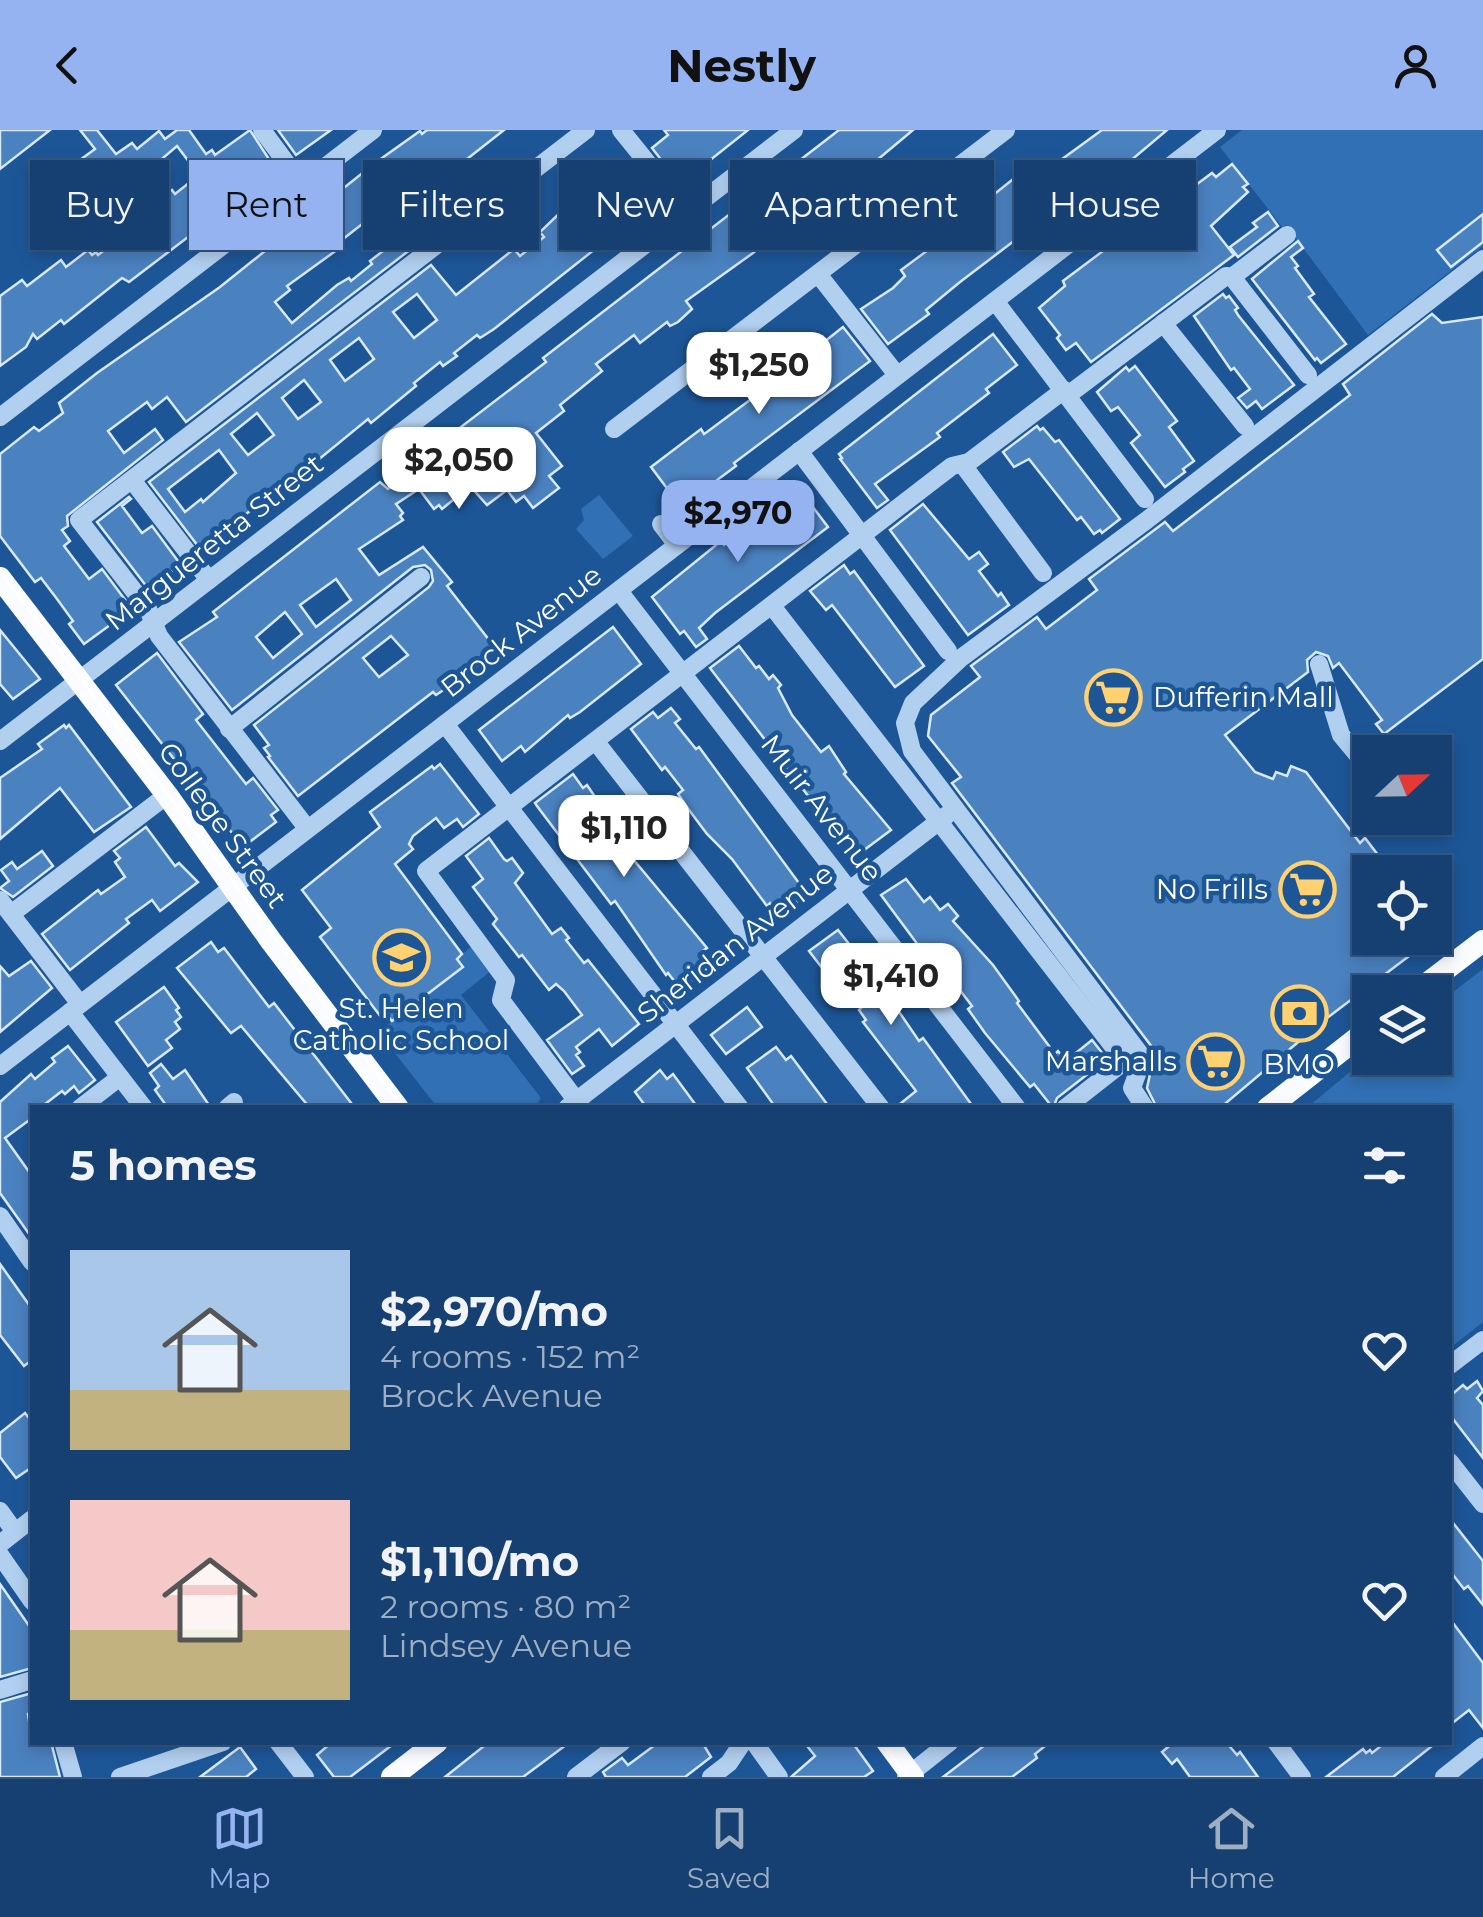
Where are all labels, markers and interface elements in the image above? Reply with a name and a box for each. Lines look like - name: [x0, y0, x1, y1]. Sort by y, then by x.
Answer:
- icon: back: [40, 38, 95, 93]
- text: Nestly: [667, 38, 816, 93]
- icon: person: [1388, 38, 1443, 93]
- chip: Buy: [30, 160, 169, 250]
- chip: Rent: [189, 160, 343, 250]
- chip: Filters: [363, 160, 539, 250]
- chip: New: [559, 160, 710, 250]
- chip: Apartment: [730, 160, 994, 250]
- chip: House: [1014, 160, 1196, 250]
- pin: $1,250: [678, 332, 840, 417]
- text: $1,250: [709, 345, 810, 384]
- pin: $2,050: [378, 427, 540, 512]
- text: $2,050: [404, 440, 514, 479]
- street label: Margueretta Street: [98, 446, 330, 638]
- pin: $2,970: [657, 480, 819, 565]
- text: $2,970: [683, 493, 793, 532]
- street label: Brock Avenue: [434, 558, 608, 704]
- supermarket icon: Dufferin Mall: [1084, 667, 1144, 727]
- place label: Dufferin Mall: [1153, 680, 1334, 714]
- street label: Muir Avenue: [754, 728, 890, 888]
- street label: College Street: [151, 735, 295, 915]
- north arrow: [1352, 735, 1452, 835]
- map controls: [1352, 735, 1452, 1075]
- pin: $1,110: [543, 795, 705, 880]
- text: $1,110: [580, 808, 668, 847]
- button: locate: [1352, 855, 1452, 955]
- street label: Sheridan Avenue: [630, 856, 840, 1030]
- supermarket icon: No Frills: [1277, 859, 1337, 919]
- place label: No Frills: [1156, 872, 1268, 906]
- school or university icon: St. Helen Catholic School: [371, 927, 431, 987]
- pin: $1,410: [810, 943, 972, 1028]
- text: $1,410: [843, 956, 939, 995]
- button: layers: [1352, 975, 1452, 1075]
- bank icon: BMO: [1269, 983, 1329, 1043]
- place label: St. Helen Catholic School: [293, 991, 509, 1057]
- supermarket icon: Marshalls: [1186, 1031, 1246, 1091]
- place label: Marshalls: [1045, 1044, 1177, 1078]
- place label: BMO: [1263, 1047, 1335, 1081]
- icon: filters: [1357, 1138, 1412, 1193]
- text: 5 homes: [70, 1139, 257, 1191]
- text: $2,970/mo: [380, 1285, 608, 1337]
- icon: home: [150, 1290, 270, 1410]
- icon: heart: [1357, 1323, 1412, 1378]
- text: 4 rooms · 152 m²: [380, 1337, 640, 1376]
- text: Brock Avenue: [380, 1376, 603, 1415]
- text: $1,110/mo: [380, 1535, 579, 1587]
- icon: home: [150, 1540, 270, 1660]
- icon: heart: [1357, 1573, 1412, 1628]
- text: 2 rooms · 80 m²: [380, 1587, 631, 1626]
- text: Lindsey Avenue: [380, 1626, 632, 1665]
- tab: Map: [208, 1801, 271, 1895]
- tab: Saved: [687, 1801, 771, 1895]
- tab: Home: [1188, 1801, 1275, 1895]

